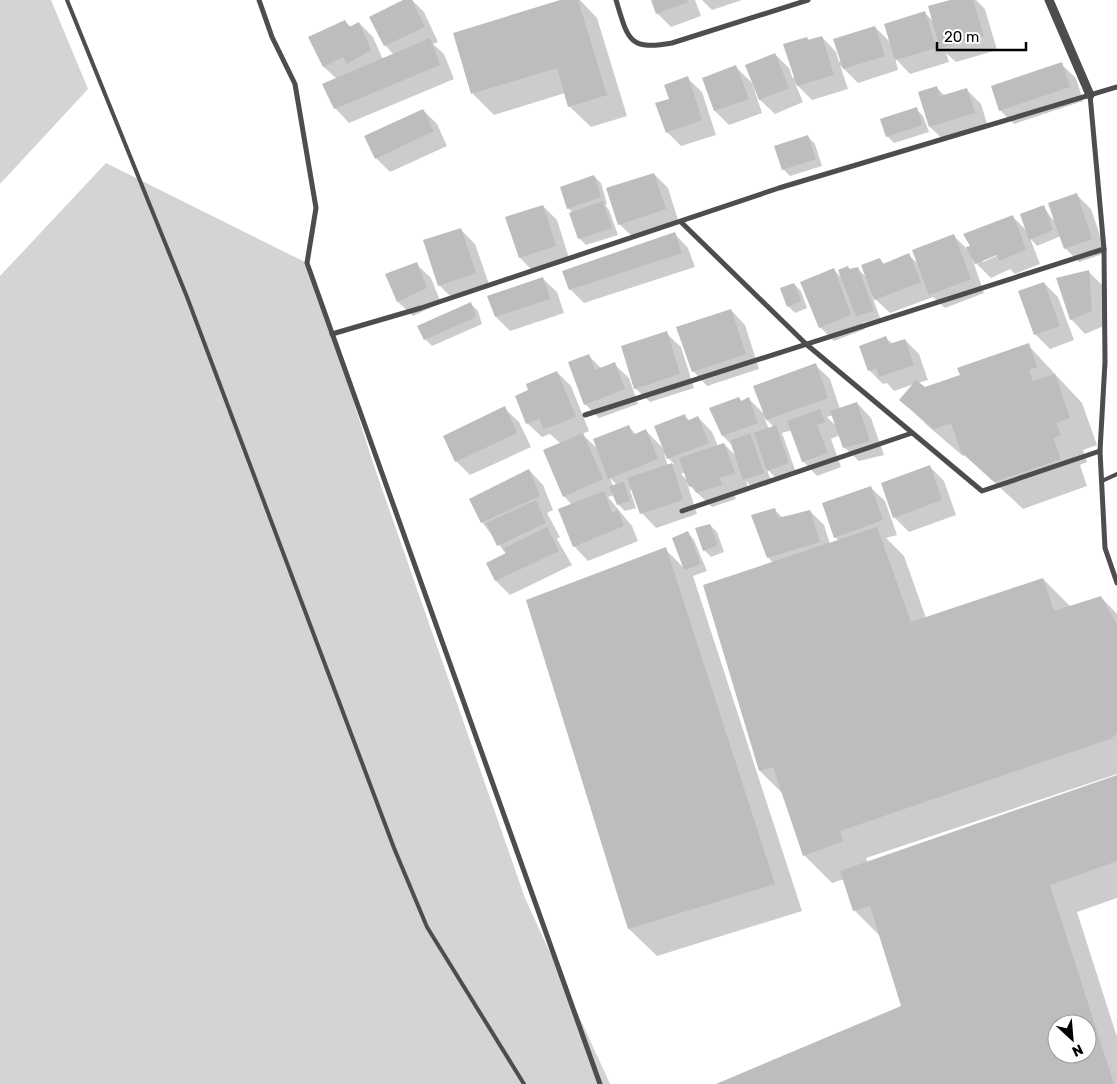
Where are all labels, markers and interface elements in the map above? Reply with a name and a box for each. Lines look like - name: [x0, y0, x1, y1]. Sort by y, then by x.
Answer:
- scale bar: [937, 20, 1026, 52]
- text: 20 m: [944, 28, 979, 46]
- north arrow: [1047, 1014, 1097, 1064]
- text: N: [1069, 1040, 1086, 1060]

